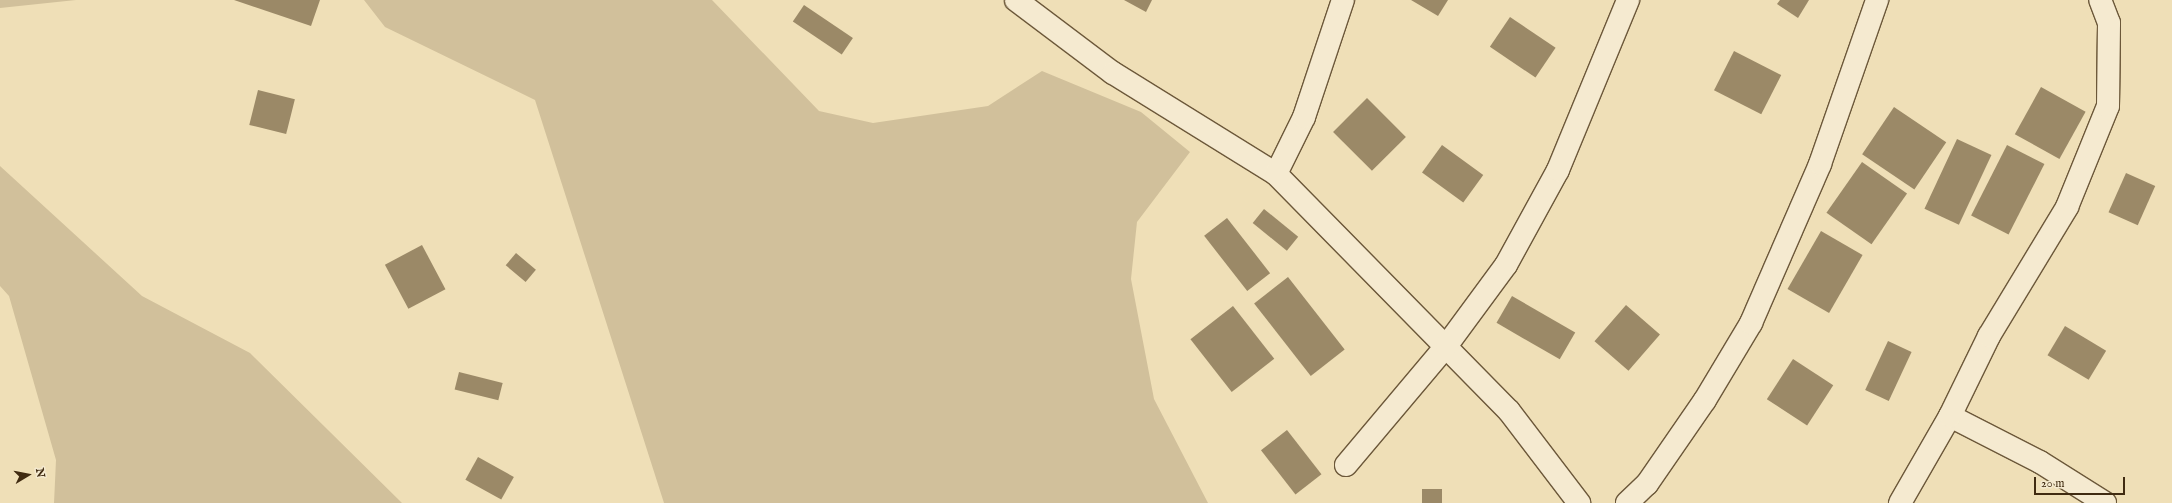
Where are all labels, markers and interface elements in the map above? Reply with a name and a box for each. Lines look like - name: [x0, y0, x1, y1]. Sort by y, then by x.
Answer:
- north arrow: [8, 455, 48, 495]
- text: N: [32, 467, 48, 479]
- scale bar: [2036, 469, 2127, 495]
- text: 20 m: [2041, 476, 2064, 491]

